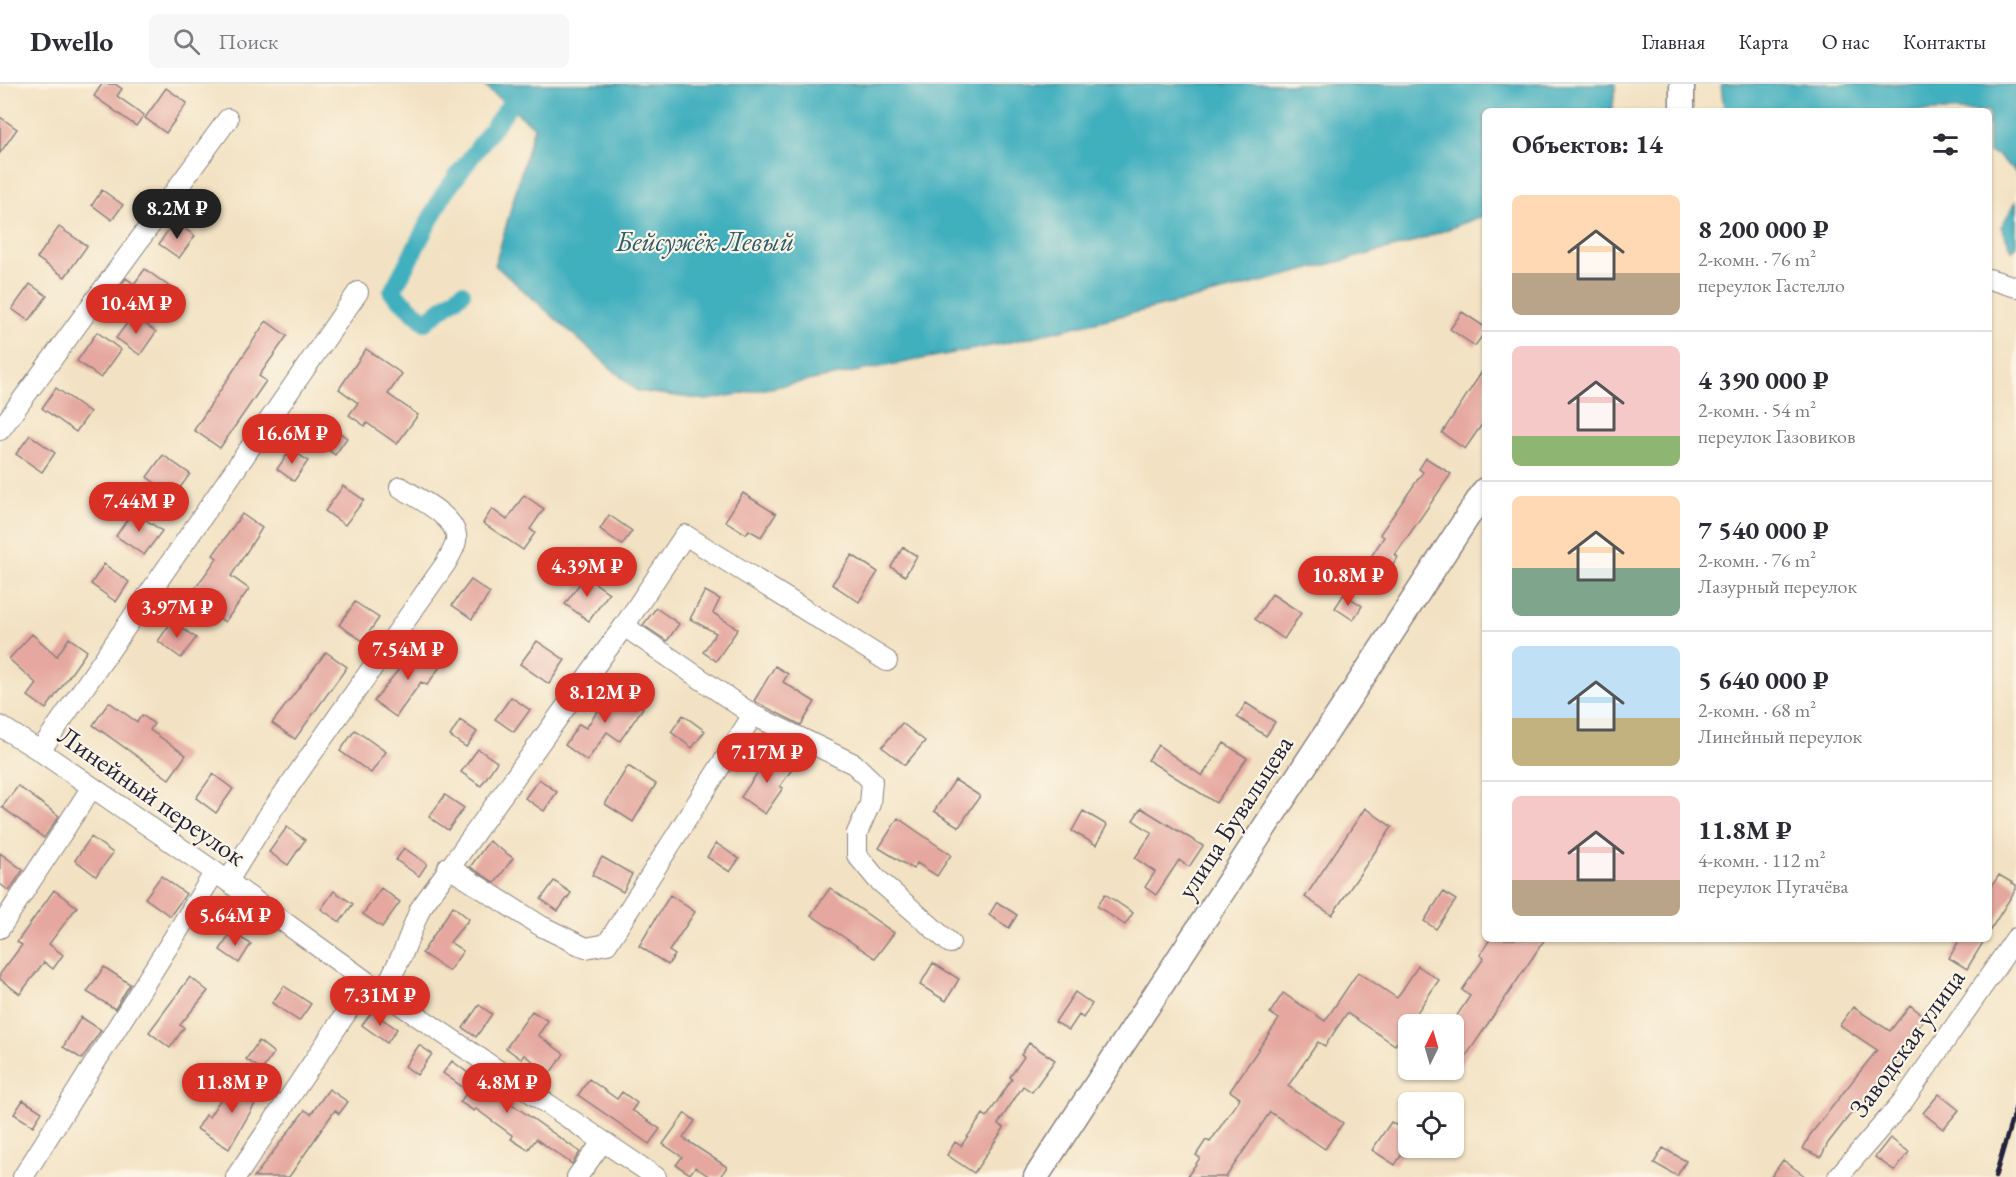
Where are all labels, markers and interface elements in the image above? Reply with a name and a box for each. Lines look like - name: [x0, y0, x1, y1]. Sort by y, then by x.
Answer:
- search box: [149, 14, 569, 68]
- text: Dwello: [30, 23, 113, 59]
- icon: search: [170, 25, 203, 58]
- text: Поиск: [218, 27, 278, 56]
- text: Главная: [1641, 28, 1705, 55]
- text: Карта: [1738, 28, 1789, 55]
- text: О нас: [1822, 28, 1870, 55]
- text: Контакты: [1903, 28, 1986, 55]
- text: Объектов: 14: [1512, 127, 1663, 161]
- icon: filters: [1929, 128, 1962, 161]
- pin: 8.2M ₽: [128, 189, 226, 240]
- text: 8.2M ₽: [146, 195, 208, 221]
- text: 8 200 000 ₽: [1698, 212, 1829, 246]
- icon: home: [1560, 219, 1632, 291]
- water label: Бейсужёк Левый: [615, 223, 794, 259]
- text: 2-комн. · 76 m²: [1698, 246, 1816, 272]
- text: переулок Гастелло: [1698, 272, 1845, 298]
- pin: 10.4M ₽: [81, 284, 191, 335]
- text: 10.4M ₽: [100, 290, 172, 316]
- text: 4 390 000 ₽: [1698, 363, 1829, 397]
- icon: home: [1560, 370, 1632, 442]
- text: 2-комн. · 54 m²: [1698, 397, 1816, 423]
- pin: 16.6M ₽: [237, 414, 347, 465]
- text: 16.6M ₽: [256, 420, 328, 446]
- text: переулок Газовиков: [1698, 423, 1855, 449]
- pin: 7.44M ₽: [84, 482, 194, 533]
- text: 7.44M ₽: [103, 488, 175, 514]
- text: 7 540 000 ₽: [1698, 513, 1829, 547]
- icon: home: [1560, 520, 1632, 592]
- pin: 4.39M ₽: [532, 547, 642, 598]
- text: 2-комн. · 76 m²: [1698, 547, 1816, 573]
- text: 4.39M ₽: [551, 553, 623, 579]
- pin: 10.8M ₽: [1293, 556, 1403, 607]
- text: 10.8M ₽: [1312, 562, 1384, 588]
- text: Лазурный переулок: [1698, 573, 1857, 599]
- pin: 3.97M ₽: [122, 588, 232, 639]
- text: 3.97M ₽: [141, 594, 213, 620]
- pin: 7.54M ₽: [353, 630, 463, 681]
- text: 7.54M ₽: [372, 636, 444, 662]
- text: 5 640 000 ₽: [1698, 663, 1829, 697]
- icon: home: [1560, 670, 1632, 742]
- pin: 8.12M ₽: [550, 673, 660, 724]
- text: 8.12M ₽: [569, 679, 641, 705]
- text: 2-комн. · 68 m²: [1698, 697, 1816, 723]
- street label: Линейный переулок: [51, 718, 253, 874]
- text: Линейный переулок: [1698, 723, 1862, 749]
- street label: улица Бувальцева: [1169, 728, 1301, 905]
- pin: 7.17M ₽: [712, 733, 822, 784]
- text: 7.17M ₽: [731, 739, 803, 765]
- text: 11.8M ₽: [1698, 813, 1792, 847]
- icon: home: [1560, 820, 1632, 892]
- text: 4-комн. · 112 m²: [1698, 847, 1826, 873]
- text: переулок Пугачёва: [1698, 873, 1849, 899]
- pin: 5.64M ₽: [180, 896, 290, 947]
- text: 5.64M ₽: [199, 902, 271, 928]
- street label: Заводская улица: [1841, 961, 1972, 1124]
- pin: 7.31M ₽: [325, 976, 435, 1027]
- text: 7.31M ₽: [344, 982, 416, 1008]
- north arrow: [1398, 1014, 1464, 1080]
- map controls: [1398, 1014, 1464, 1158]
- pin: 11.8M ₽: [177, 1063, 287, 1114]
- pin: 4.8M ₽: [458, 1063, 556, 1114]
- text: 11.8M ₽: [196, 1069, 268, 1095]
- text: 4.8M ₽: [476, 1069, 538, 1095]
- button: locate: [1398, 1092, 1464, 1158]

